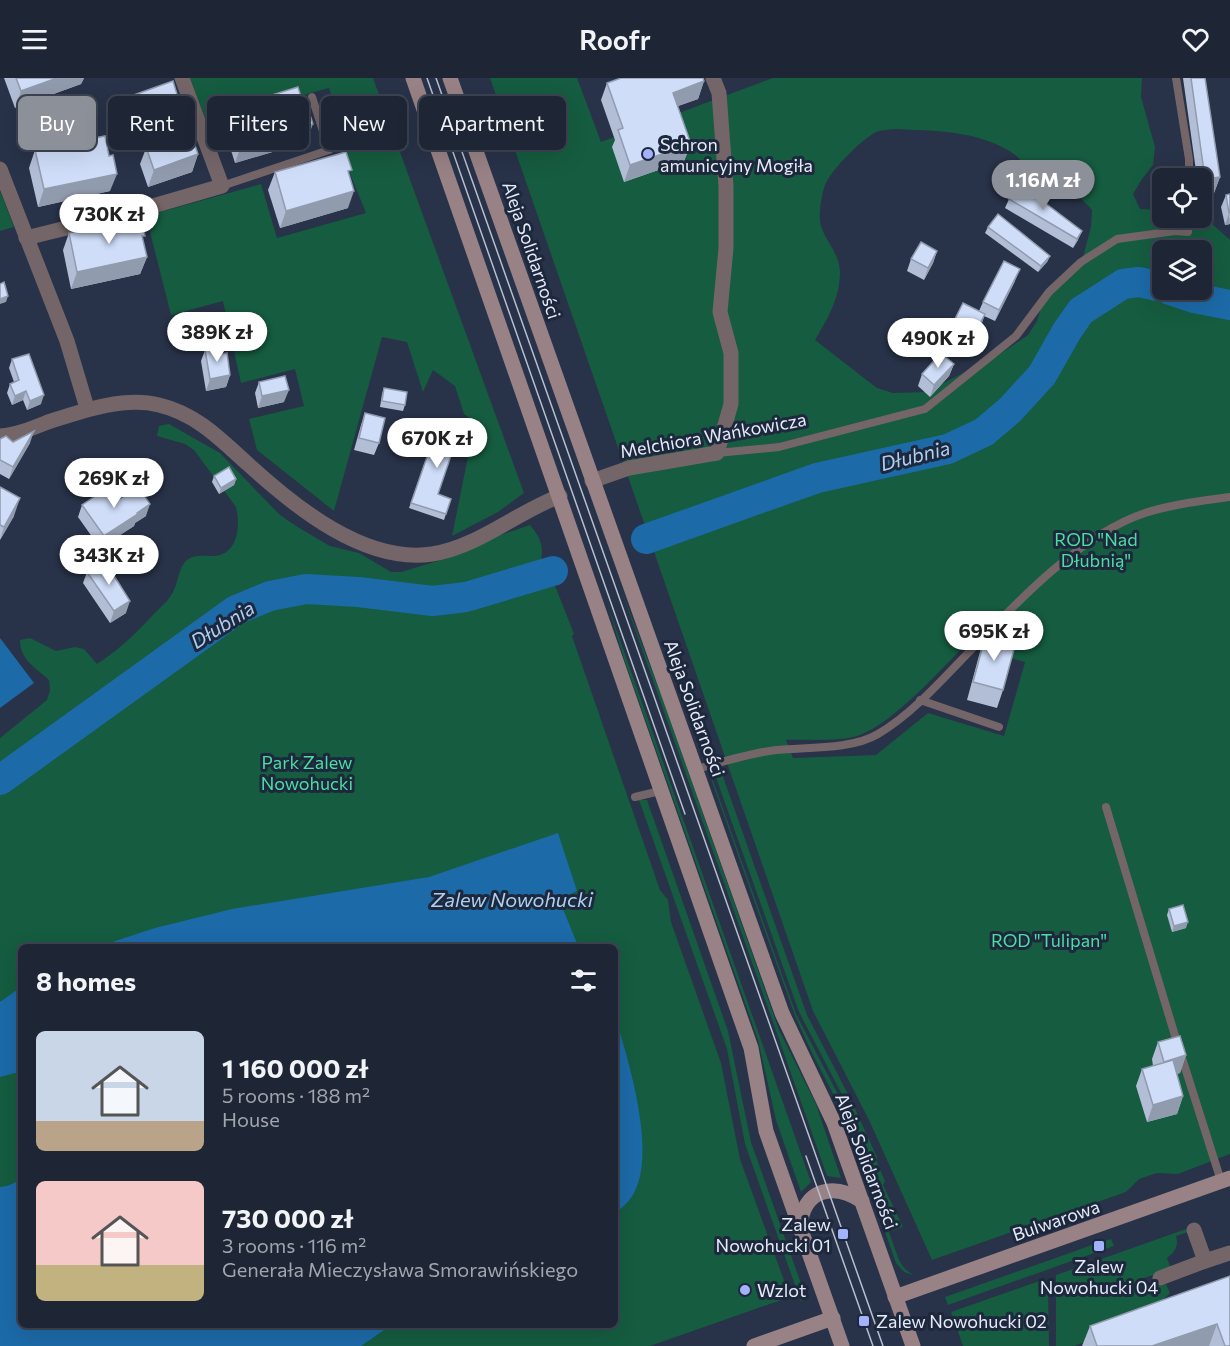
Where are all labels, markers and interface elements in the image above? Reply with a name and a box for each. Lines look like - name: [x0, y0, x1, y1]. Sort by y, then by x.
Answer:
- icon: menu: [18, 23, 51, 56]
- text: Roofr: [579, 23, 651, 56]
- icon: heart: [1179, 23, 1212, 56]
- chip: Buy: [18, 96, 96, 150]
- chip: Rent: [108, 96, 195, 150]
- chip: Filters: [207, 96, 309, 150]
- chip: New: [321, 96, 407, 150]
- chip: Apartment: [419, 96, 566, 150]
- place label: Schron amunicyjny Mogiła: [660, 133, 813, 176]
- marker: Schron amunicyjny Mogiła: [641, 147, 655, 161]
- pin: 1.16M zł: [981, 160, 1105, 211]
- text: 1.16M zł: [1006, 167, 1080, 191]
- map controls: [1152, 168, 1212, 300]
- button: locate: [1152, 168, 1212, 228]
- street label: Aleja Solidarności: [498, 178, 566, 322]
- pin: 730K zł: [54, 194, 164, 245]
- text: 730K zł: [73, 201, 145, 225]
- button: layers: [1152, 240, 1212, 300]
- pin: 389K zł: [162, 312, 272, 363]
- pin: 490K zł: [883, 318, 993, 369]
- text: 389K zł: [181, 319, 253, 343]
- text: 490K zł: [901, 325, 975, 349]
- street label: Melchiora Wańkowicza: [618, 408, 808, 462]
- pin: 670K zł: [382, 418, 492, 469]
- text: 670K zł: [401, 425, 473, 449]
- water label: Dłubnia: [878, 435, 952, 475]
- pin: 269K zł: [59, 458, 169, 509]
- text: 269K zł: [79, 465, 149, 489]
- park label: ROD "Nad Dłubnią": [1054, 528, 1138, 571]
- pin: 343K zł: [54, 535, 164, 586]
- text: 343K zł: [74, 542, 144, 566]
- water label: Dłubnia: [186, 595, 258, 653]
- pin: 695K zł: [939, 611, 1049, 662]
- text: 695K zł: [958, 618, 1030, 642]
- street label: Aleja Solidarności: [660, 637, 730, 779]
- park label: Park Zalew Nowohucki: [261, 751, 353, 794]
- water label: Zalew Nowohucki: [430, 887, 594, 911]
- park label: ROD "Tulipan": [991, 929, 1107, 951]
- icon: filters: [567, 964, 600, 997]
- text: 8 homes: [36, 965, 136, 996]
- text: 1 160 000 zł: [222, 1052, 368, 1083]
- icon: home: [84, 1055, 156, 1127]
- text: 5 rooms · 188 m²: [222, 1083, 370, 1107]
- street label: Aleja Solidarności: [831, 1090, 903, 1232]
- text: House: [222, 1107, 280, 1131]
- street label: Bulwarowa: [1009, 1195, 1103, 1245]
- text: 730 000 zł: [222, 1202, 353, 1233]
- icon: home: [84, 1205, 156, 1277]
- place label: Zalew Nowohucki 01: [716, 1213, 831, 1256]
- marker: Zalew Nowohucki 01: [836, 1227, 850, 1241]
- text: 3 rooms · 116 m²: [222, 1233, 366, 1257]
- marker: Zalew Nowohucki 04: [1092, 1239, 1106, 1253]
- place label: Zalew Nowohucki 04: [1040, 1255, 1158, 1298]
- text: Generała Mieczysława Smorawińskiego: [222, 1257, 578, 1281]
- place label: Wzlot: [757, 1279, 806, 1301]
- marker: Wzlot: [738, 1283, 752, 1297]
- place label: Zalew Nowohucki 02: [876, 1310, 1047, 1332]
- marker: Zalew Nowohucki 02: [857, 1314, 871, 1328]

